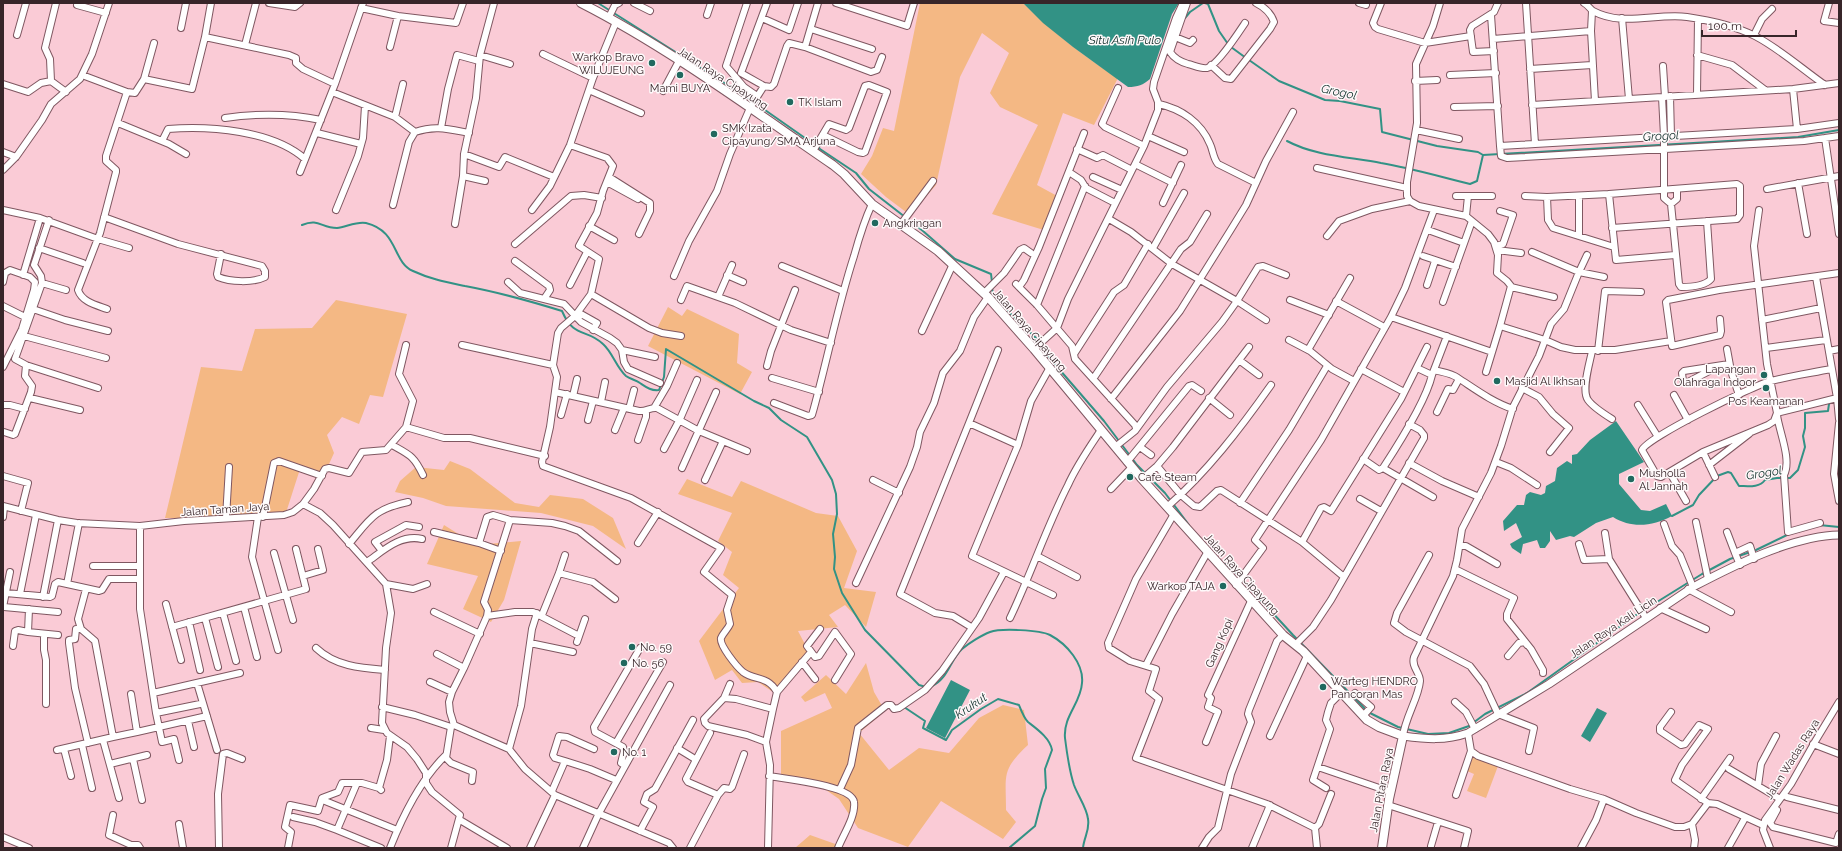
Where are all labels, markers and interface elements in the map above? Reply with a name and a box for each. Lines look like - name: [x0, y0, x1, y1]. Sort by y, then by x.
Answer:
- scale bar: [1702, 12, 1796, 38]
- text: 100 m: [1708, 19, 1742, 33]
- water label: Situ Asih Pulo: [1088, 33, 1161, 47]
- street label: Jalan Raya Cipayung: [675, 44, 770, 113]
- place label: Warkop Bravo WILUJEUNG: [572, 51, 644, 77]
- marker: Warkop Bravo WILUJEUNG: [647, 58, 657, 68]
- marker: Mami BUYA: [675, 70, 685, 80]
- water label: Grogol: [1320, 81, 1358, 103]
- place label: Mami BUYA: [650, 82, 711, 95]
- place label: TK Islam: [798, 96, 842, 109]
- marker: TK Islam: [785, 97, 795, 107]
- place label: SMK Izata Cipayung/SMA Arjuna: [722, 122, 836, 148]
- water label: Grogol: [1643, 128, 1679, 144]
- marker: SMK Izata Cipayung/SMA Arjuna: [709, 129, 719, 139]
- place label: Angkringan: [883, 217, 941, 230]
- marker: Angkringan: [870, 218, 880, 228]
- street label: Jalan Raya Cipayung: [990, 286, 1069, 374]
- place label: Lapangan Olahraga Indoor: [1674, 363, 1756, 389]
- marker: Lapangan Olahraga Indoor: [1759, 370, 1769, 380]
- place label: Masjid Al Ikhsan: [1505, 375, 1586, 388]
- marker: Masjid Al Ikhsan: [1492, 376, 1502, 386]
- marker: Pos Keamanan: [1761, 383, 1771, 393]
- place label: Pos Keamanan: [1728, 395, 1804, 408]
- water label: Grogol: [1745, 463, 1783, 483]
- place label: Musholla Al Jannah: [1639, 467, 1688, 493]
- place label: Cafe Steam: [1138, 471, 1197, 484]
- marker: Cafe Steam: [1125, 472, 1135, 482]
- marker: Musholla Al Jannah: [1626, 474, 1636, 484]
- street label: Jalan Taman Jaya: [180, 500, 270, 519]
- street label: Jalan Raya Cipayung: [1202, 531, 1282, 618]
- place label: Warkop TAJA: [1147, 580, 1216, 593]
- marker: Warkop TAJA: [1218, 581, 1228, 591]
- street label: Jalan Raya Kali Licin: [1567, 594, 1659, 661]
- street label: Gang Kopi: [1203, 617, 1236, 670]
- place label: No. 59: [640, 641, 672, 654]
- marker: No. 59: [627, 642, 637, 652]
- place label: No. 56: [632, 657, 665, 670]
- marker: No. 56: [619, 658, 629, 668]
- place label: Warteg HENDRO Pancoran Mas: [1331, 675, 1418, 701]
- marker: Warteg HENDRO Pancoran Mas: [1318, 682, 1328, 692]
- water label: Krukut: [952, 690, 990, 722]
- street label: Jalan Wadas Raya: [1763, 717, 1822, 802]
- place label: No. 1: [622, 746, 647, 759]
- marker: No. 1: [609, 747, 619, 757]
- street label: Jalan Pitara Raya: [1367, 747, 1396, 833]

